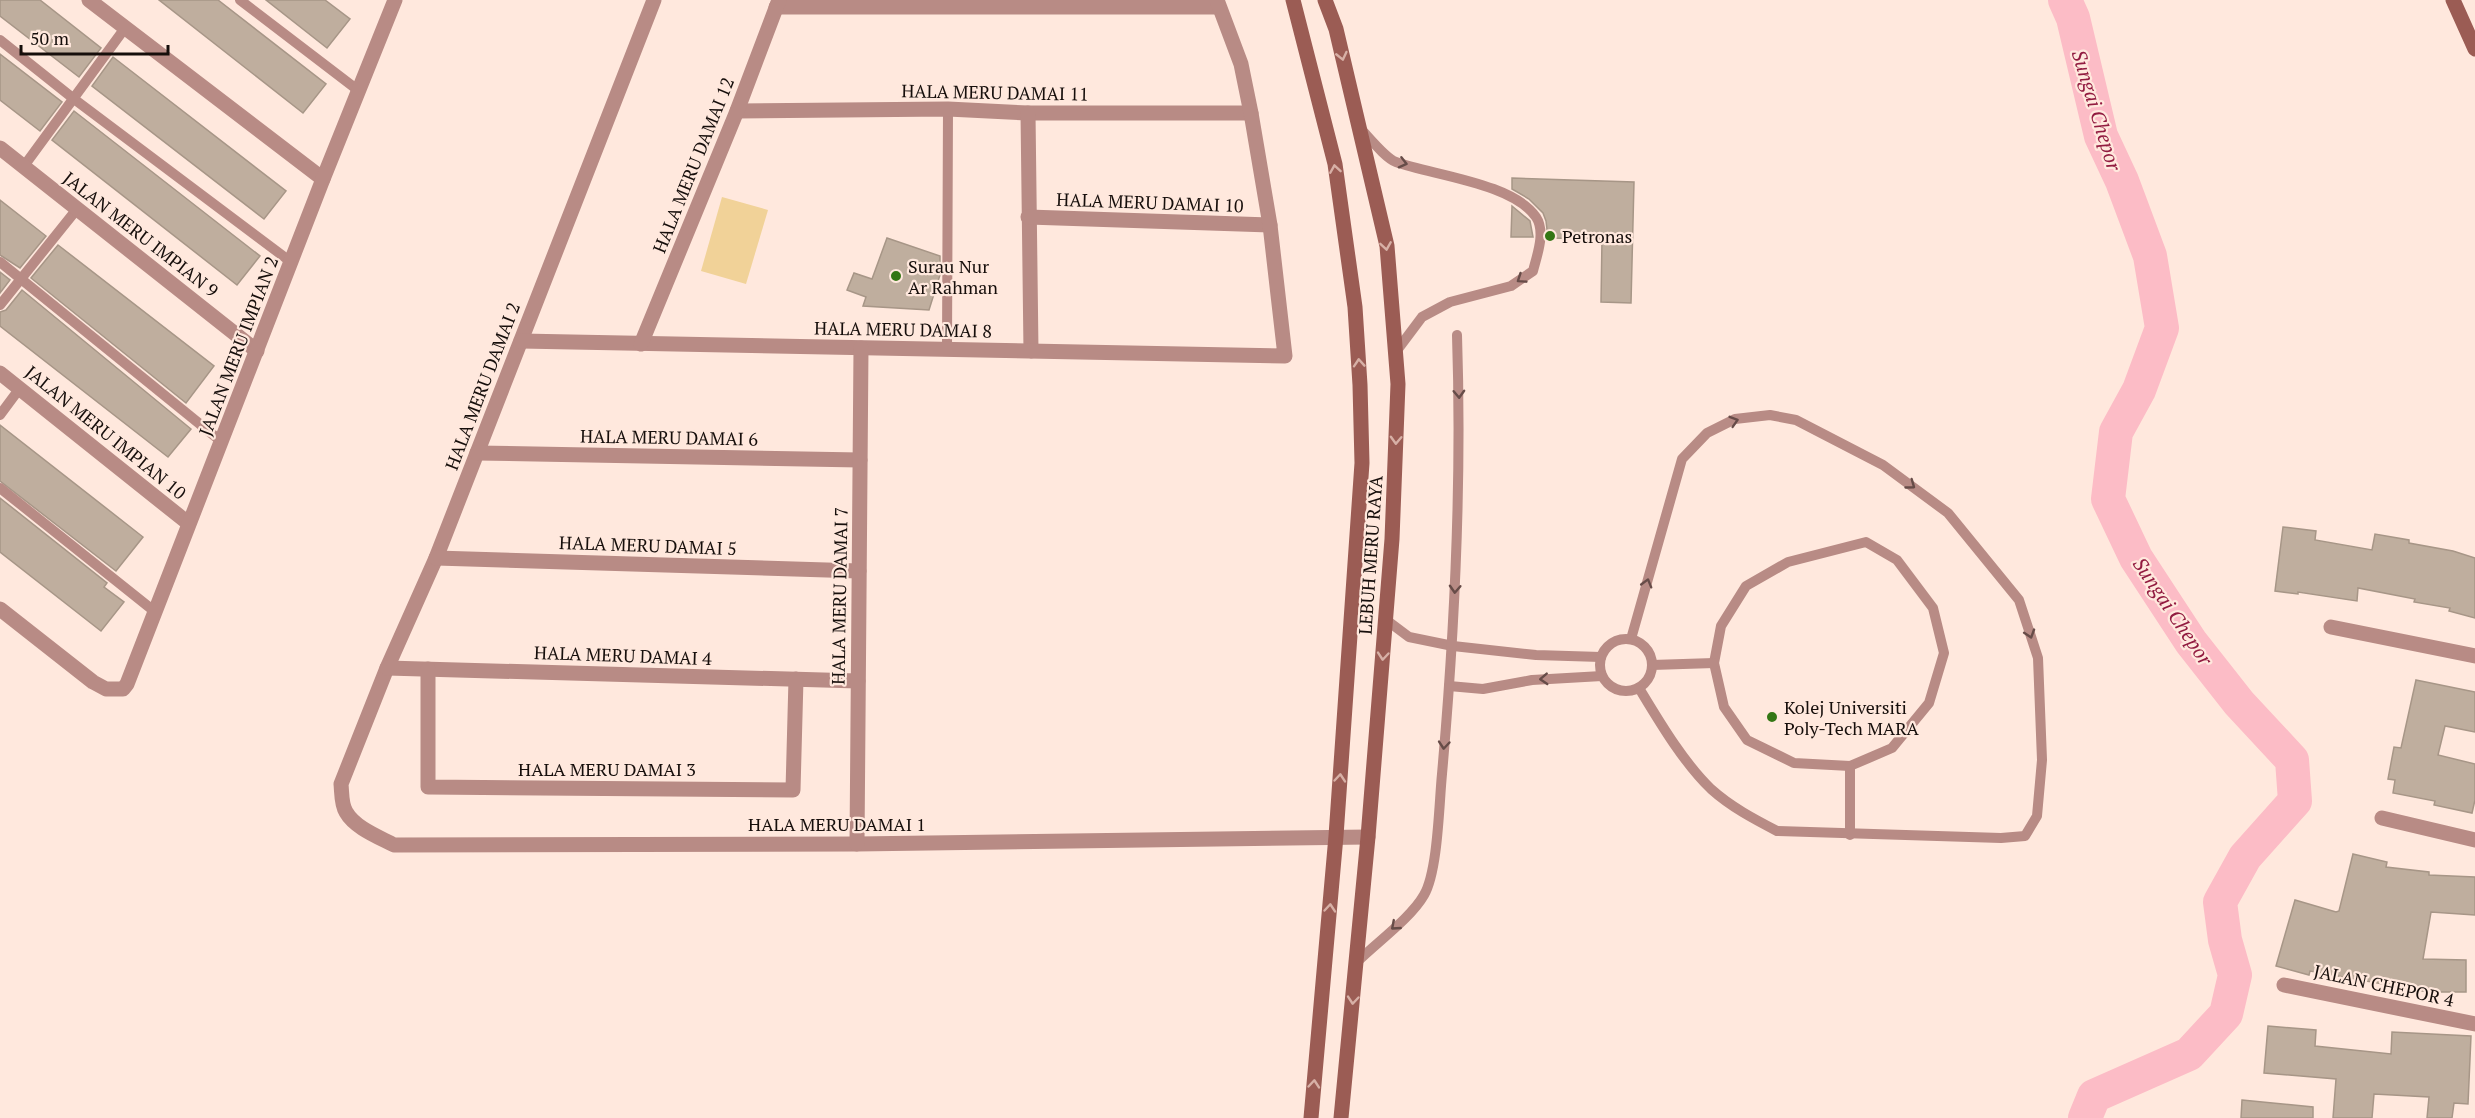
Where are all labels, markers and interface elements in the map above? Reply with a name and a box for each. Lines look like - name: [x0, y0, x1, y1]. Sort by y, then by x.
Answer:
- scale bar: [21, 18, 168, 56]
- text: 50 m: [30, 26, 70, 50]
- water label: Sungai Chepor: [2066, 46, 2129, 175]
- one-way arrow: [1335, 51, 1348, 61]
- street label: HALA MERU DAMAI 12: [647, 74, 739, 256]
- street label: HALA MERU DAMAI 11: [901, 78, 1089, 106]
- one-way arrow: [1398, 156, 1408, 169]
- one-way arrow: [1329, 165, 1342, 175]
- street label: JALAN MERU IMPIAN 9: [59, 166, 223, 302]
- street label: HALA MERU DAMAI 10: [1056, 187, 1244, 217]
- place label: Petronas: [1562, 224, 1632, 248]
- marker: Petronas: [1543, 229, 1557, 243]
- one-way arrow: [1380, 241, 1392, 251]
- street label: JALAN MERU IMPIAN 2: [193, 253, 283, 439]
- place label: Surau Nur Ar Rahman: [908, 254, 998, 299]
- marker: Surau Nur Ar Rahman: [889, 269, 903, 283]
- one-way arrow: [1517, 272, 1528, 283]
- street label: HALA MERU DAMAI 2: [439, 299, 525, 473]
- street label: HALA MERU DAMAI 8: [814, 315, 992, 343]
- one-way arrow: [1353, 358, 1366, 367]
- street label: JALAN MERU IMPIAN 10: [21, 360, 191, 504]
- one-way arrow: [1452, 389, 1465, 398]
- one-way arrow: [1729, 416, 1739, 428]
- street label: HALA MERU DAMAI 6: [580, 423, 759, 451]
- one-way arrow: [1389, 436, 1402, 445]
- street label: LEBUH MERU RAYA: [1352, 474, 1388, 635]
- one-way arrow: [1904, 478, 1915, 489]
- street label: HALA MERU DAMAI 7: [825, 507, 853, 685]
- street label: HALA MERU DAMAI 5: [559, 530, 737, 560]
- water label: Sungai Chepor: [2127, 552, 2220, 671]
- one-way arrow: [1640, 578, 1652, 588]
- one-way arrow: [1449, 584, 1462, 593]
- one-way arrow: [2023, 628, 2036, 639]
- street label: HALA MERU DAMAI 4: [534, 640, 713, 670]
- one-way arrow: [1376, 651, 1389, 660]
- one-way arrow: [1539, 673, 1548, 686]
- place label: Kolej Universiti Poly-Tech MARA: [1784, 695, 1920, 740]
- marker: Kolej Universiti Poly-Tech MARA: [1765, 710, 1779, 724]
- one-way arrow: [1438, 740, 1451, 749]
- street label: HALA MERU DAMAI 3: [518, 757, 696, 781]
- one-way arrow: [1333, 773, 1346, 782]
- street label: HALA MERU DAMAI 1: [748, 812, 926, 836]
- one-way arrow: [1323, 904, 1336, 913]
- one-way arrow: [1391, 919, 1402, 930]
- street label: JALAN CHEPOR 4: [2312, 958, 2457, 1012]
- one-way arrow: [1347, 995, 1360, 1004]
- one-way arrow: [1307, 1080, 1320, 1089]

